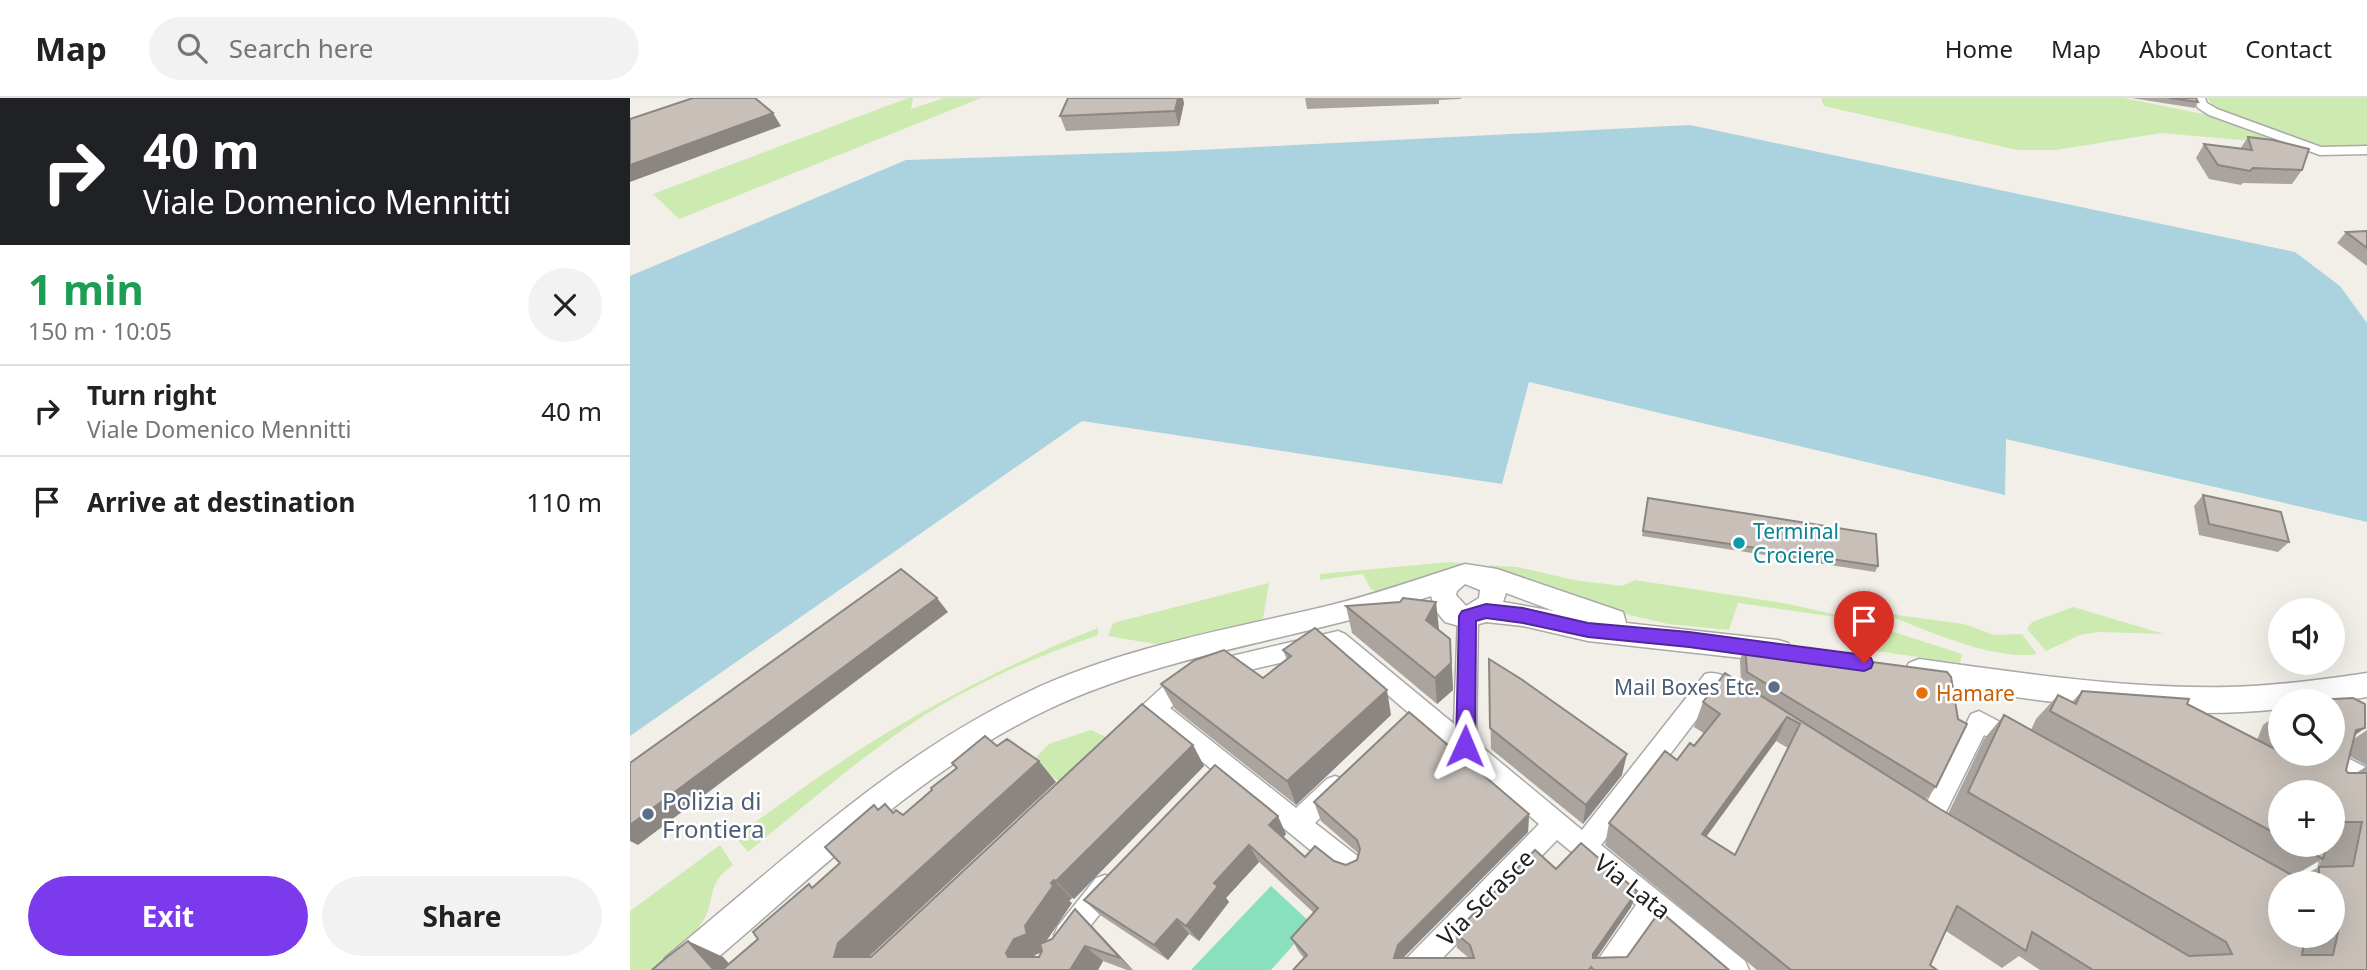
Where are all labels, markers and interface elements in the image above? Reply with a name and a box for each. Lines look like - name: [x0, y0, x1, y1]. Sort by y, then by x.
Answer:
- search box: [149, 17, 639, 80]
- text: Map: [35, 26, 107, 71]
- icon: search: [173, 29, 211, 67]
- text: Search here: [229, 30, 373, 66]
- text: Home: [1945, 32, 2013, 65]
- text: Map: [2051, 32, 2101, 65]
- text: About: [2139, 32, 2207, 65]
- text: Contact: [2245, 32, 2332, 65]
- text: 40 m: [143, 117, 260, 183]
- icon: right: [28, 126, 119, 217]
- text: Viale Domenico Mennitti: [143, 180, 511, 223]
- text: 1 min: [28, 260, 144, 317]
- button: close: [528, 268, 602, 342]
- text: 150 m · 10:05: [28, 315, 172, 347]
- text: Turn right: [87, 377, 217, 413]
- icon: right: [28, 392, 66, 430]
- text: 40 m: [541, 393, 602, 429]
- text: Viale Domenico Mennitti: [87, 413, 352, 445]
- icon: arrive: [28, 483, 66, 521]
- text: Arrive at destination: [87, 484, 356, 520]
- text: 110 m: [526, 484, 602, 520]
- place label: Terminal Crociere: [1753, 517, 1839, 569]
- marker: Terminal Crociere: [1731, 535, 1747, 551]
- pin: [1834, 591, 1894, 663]
- map controls: [2268, 598, 2345, 948]
- button: sound: [2268, 598, 2345, 675]
- icon: arrive: [1845, 602, 1883, 640]
- place label: Mail Boxes Etc.: [1614, 673, 1760, 701]
- marker: Mail Boxes Etc.: [1766, 679, 1782, 695]
- place label: Hamare: [1936, 679, 2015, 707]
- marker: Hamare: [1914, 685, 1930, 701]
- button: search: [2268, 689, 2345, 766]
- position arrow: [1428, 709, 1502, 783]
- button: +: [2268, 780, 2345, 857]
- place label: Polizia di Frontiera: [662, 784, 765, 845]
- marker: Polizia di Frontiera: [640, 806, 656, 822]
- street label: Via Scrasce: [1429, 841, 1541, 953]
- street label: Via Lata: [1588, 846, 1678, 926]
- button: −: [2268, 871, 2345, 948]
- button: Exit: [28, 876, 308, 956]
- button: Share: [322, 876, 602, 956]

